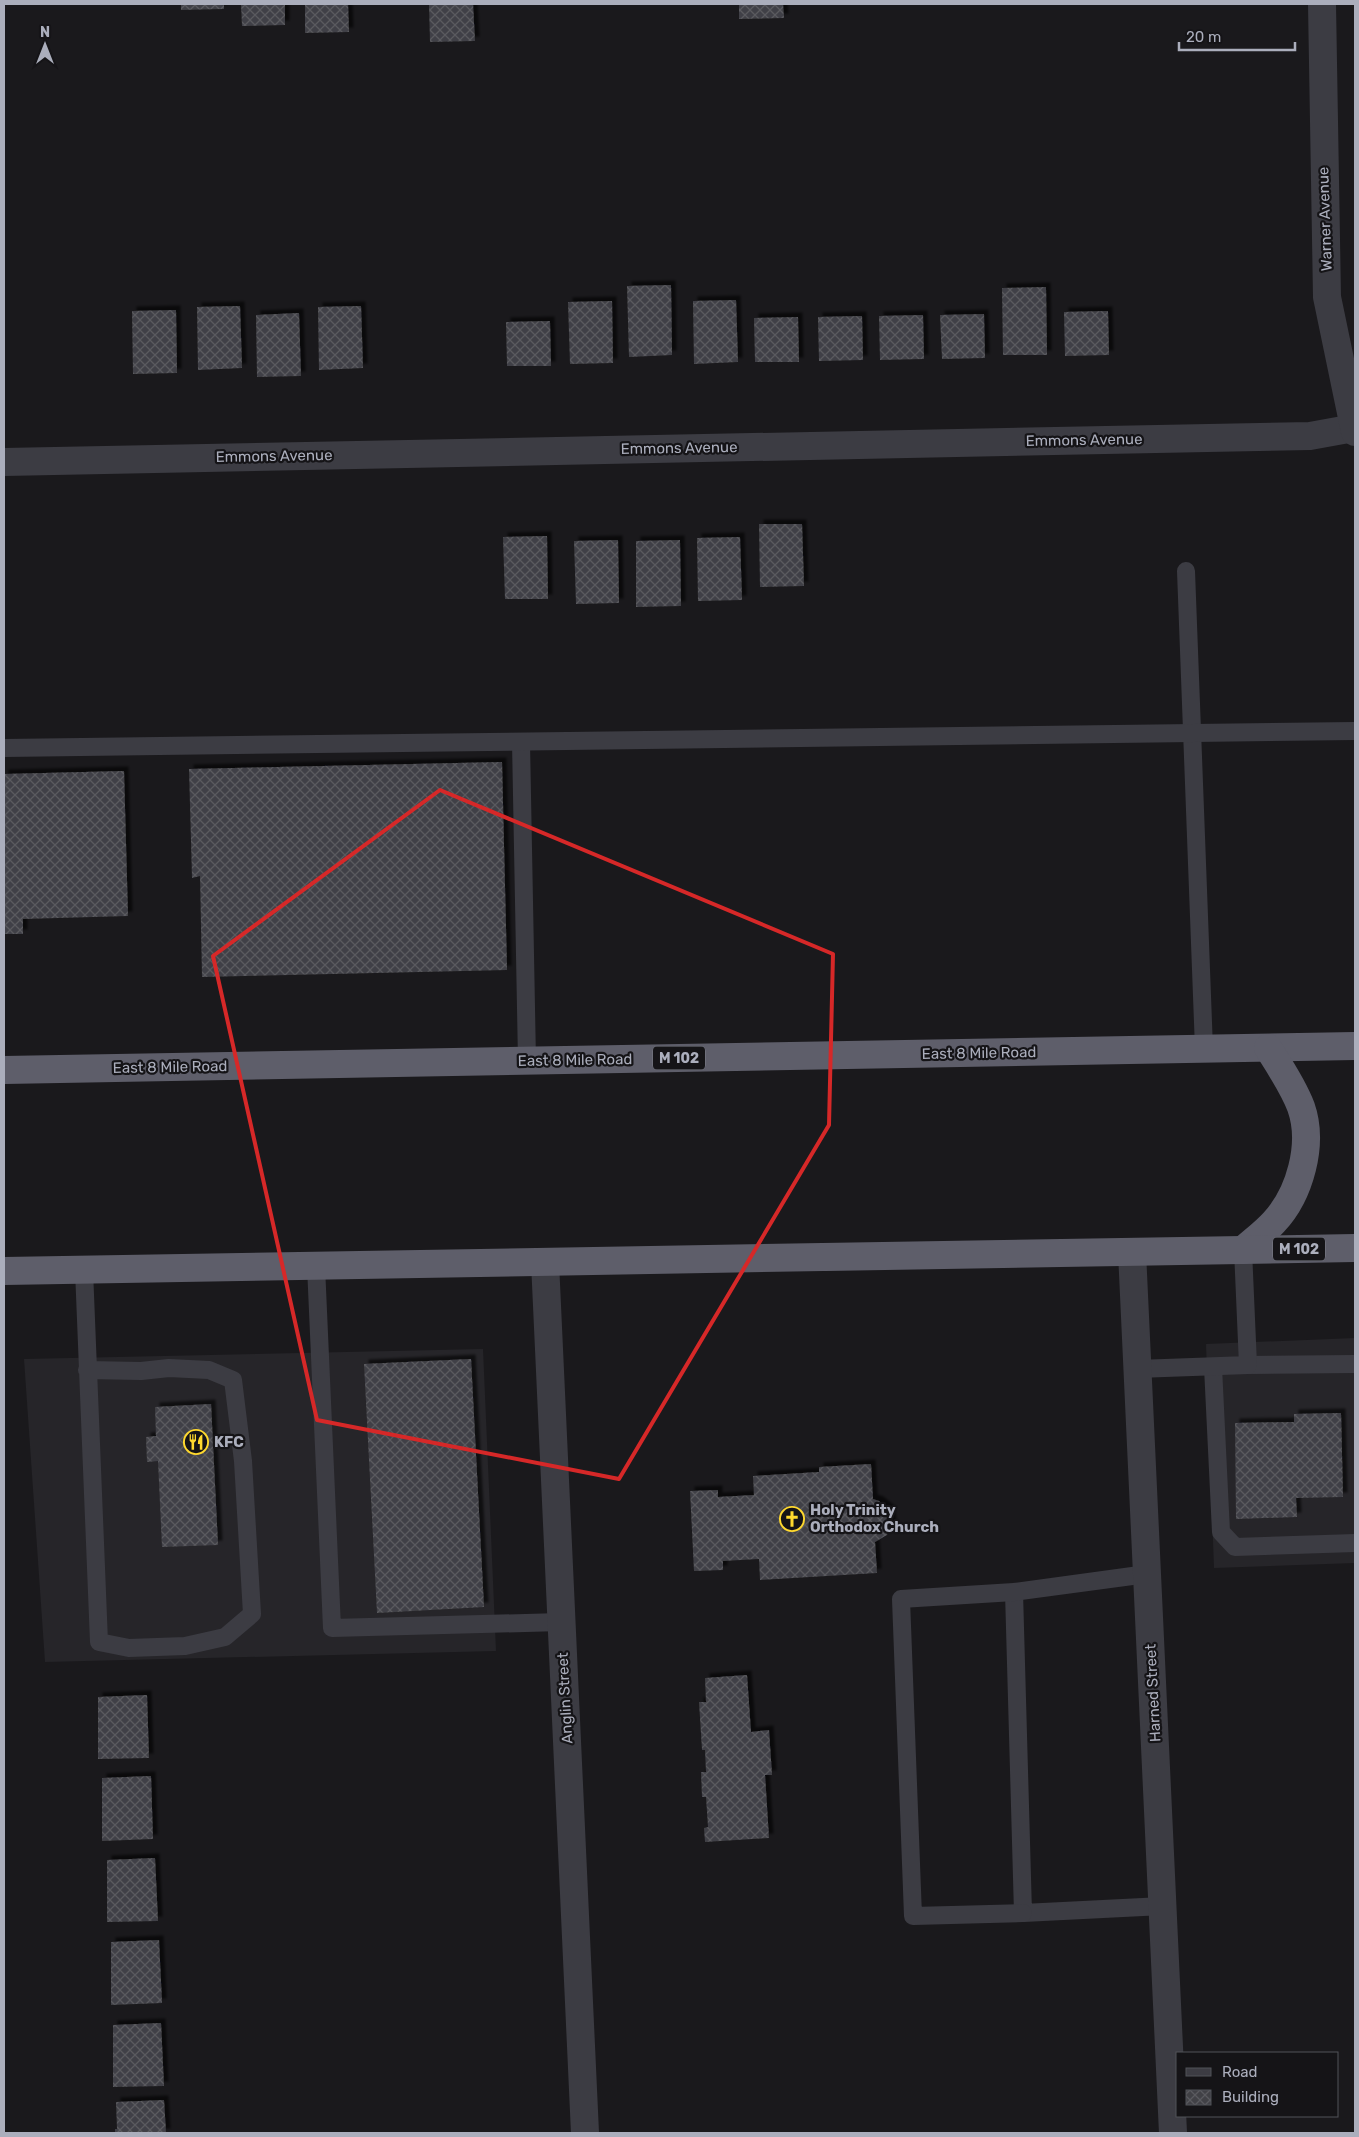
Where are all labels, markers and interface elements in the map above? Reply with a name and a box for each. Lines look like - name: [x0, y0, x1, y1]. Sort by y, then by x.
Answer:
- north arrow: [20, 20, 70, 70]
- scale bar: [1179, 20, 1295, 52]
- text: N: [40, 24, 50, 41]
- text: 20 m: [1186, 28, 1221, 46]
- street label: Warner Avenue: [1314, 167, 1336, 271]
- street label: Emmons Avenue: [1025, 430, 1143, 450]
- street label: Emmons Avenue: [620, 438, 738, 458]
- street label: Emmons Avenue: [215, 446, 333, 466]
- street label: East 8 Mile Road: [922, 1043, 1036, 1063]
- road number: M 102: [653, 1046, 705, 1070]
- street label: East 8 Mile Road: [518, 1050, 632, 1070]
- street label: East 8 Mile Road: [113, 1057, 227, 1077]
- road number: M 102: [1273, 1238, 1325, 1260]
- restaurant icon: KFC: [183, 1429, 209, 1455]
- place label: KFC: [214, 1433, 244, 1451]
- place label: Holy Trinity Orthodox Church: [810, 1501, 939, 1536]
- church icon: Holy Trinity Orthodox Church: [779, 1506, 805, 1532]
- street label: Harned Street: [1141, 1643, 1165, 1742]
- street label: Anglin Street: [554, 1652, 576, 1744]
- legend: [1176, 2052, 1339, 2117]
- text: Road: [1222, 2063, 1258, 2081]
- text: Building: [1222, 2088, 1279, 2106]

